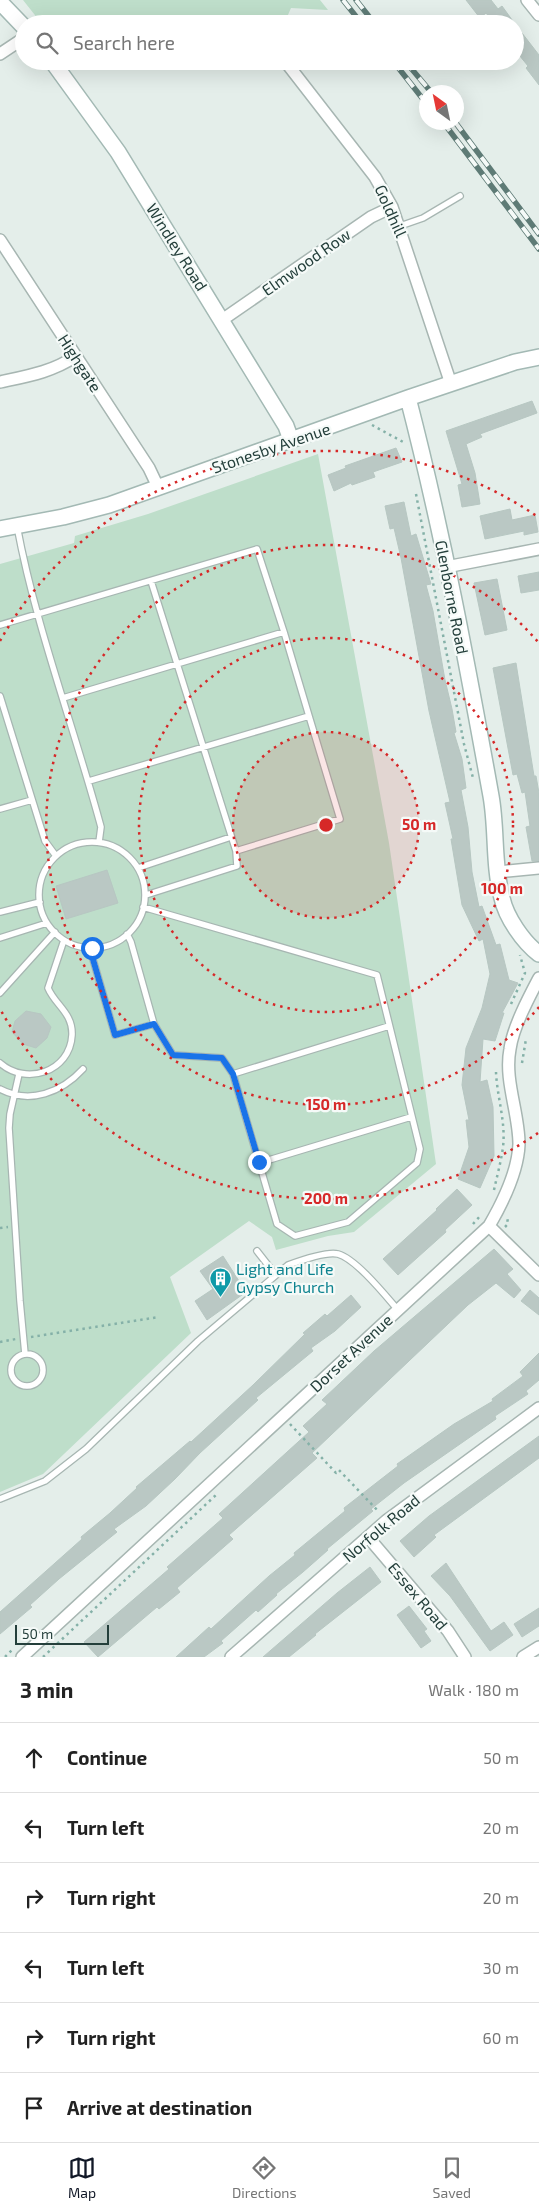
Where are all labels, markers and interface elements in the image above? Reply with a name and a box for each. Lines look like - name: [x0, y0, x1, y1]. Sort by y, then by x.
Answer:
- search box: [15, 15, 524, 70]
- icon: search: [33, 29, 61, 57]
- text: Search here: [73, 31, 175, 54]
- north arrow: [419, 85, 464, 130]
- street label: Goldhill: [371, 181, 412, 240]
- street label: Windley Road: [143, 200, 212, 294]
- street label: Elmwood Row: [258, 224, 354, 299]
- street label: Highgate: [55, 330, 106, 395]
- street label: Stonesby Avenue: [209, 418, 333, 477]
- street label: Glenborne Road: [432, 538, 473, 655]
- text: 50 m: [402, 815, 436, 833]
- centre of rings: [317, 816, 335, 834]
- text: 100 m: [481, 879, 523, 897]
- route start: [81, 937, 104, 960]
- text: 150 m: [306, 1095, 346, 1113]
- route end: [248, 1151, 271, 1174]
- text: 200 m: [304, 1189, 348, 1207]
- place label: Light and Life Gypsy Church: [236, 1259, 334, 1296]
- building icon: Light and Life Gypsy Church: [208, 1266, 232, 1297]
- street label: Dorset Avenue: [306, 1310, 396, 1396]
- street label: Norfolk Road: [338, 1490, 423, 1565]
- street label: Essex Road: [385, 1558, 452, 1633]
- scale bar: [15, 1622, 109, 1645]
- text: 50 m: [22, 1625, 53, 1642]
- text: 3 min: [20, 1677, 73, 1702]
- text: Walk · 180 m: [428, 1680, 519, 1699]
- icon: ahead: [20, 1744, 48, 1772]
- text: Continue: [67, 1746, 147, 1769]
- text: 50 m: [483, 1748, 519, 1767]
- icon: left: [20, 1814, 48, 1842]
- text: Turn left: [67, 1816, 144, 1839]
- text: 20 m: [483, 1818, 519, 1837]
- icon: right: [20, 1884, 48, 1912]
- text: Turn right: [67, 1886, 155, 1909]
- text: 20 m: [483, 1888, 519, 1907]
- icon: left: [20, 1954, 48, 1982]
- text: Turn left: [67, 1956, 144, 1979]
- text: 30 m: [483, 1958, 519, 1977]
- icon: right: [20, 2024, 48, 2052]
- text: Turn right: [67, 2026, 155, 2049]
- text: 60 m: [483, 2028, 519, 2047]
- icon: arrive: [20, 2094, 48, 2122]
- text: Arrive at destination: [67, 2096, 252, 2119]
- tab: Map: [68, 2154, 96, 2201]
- tab: Directions: [232, 2154, 297, 2201]
- tab: Saved: [433, 2154, 471, 2201]

